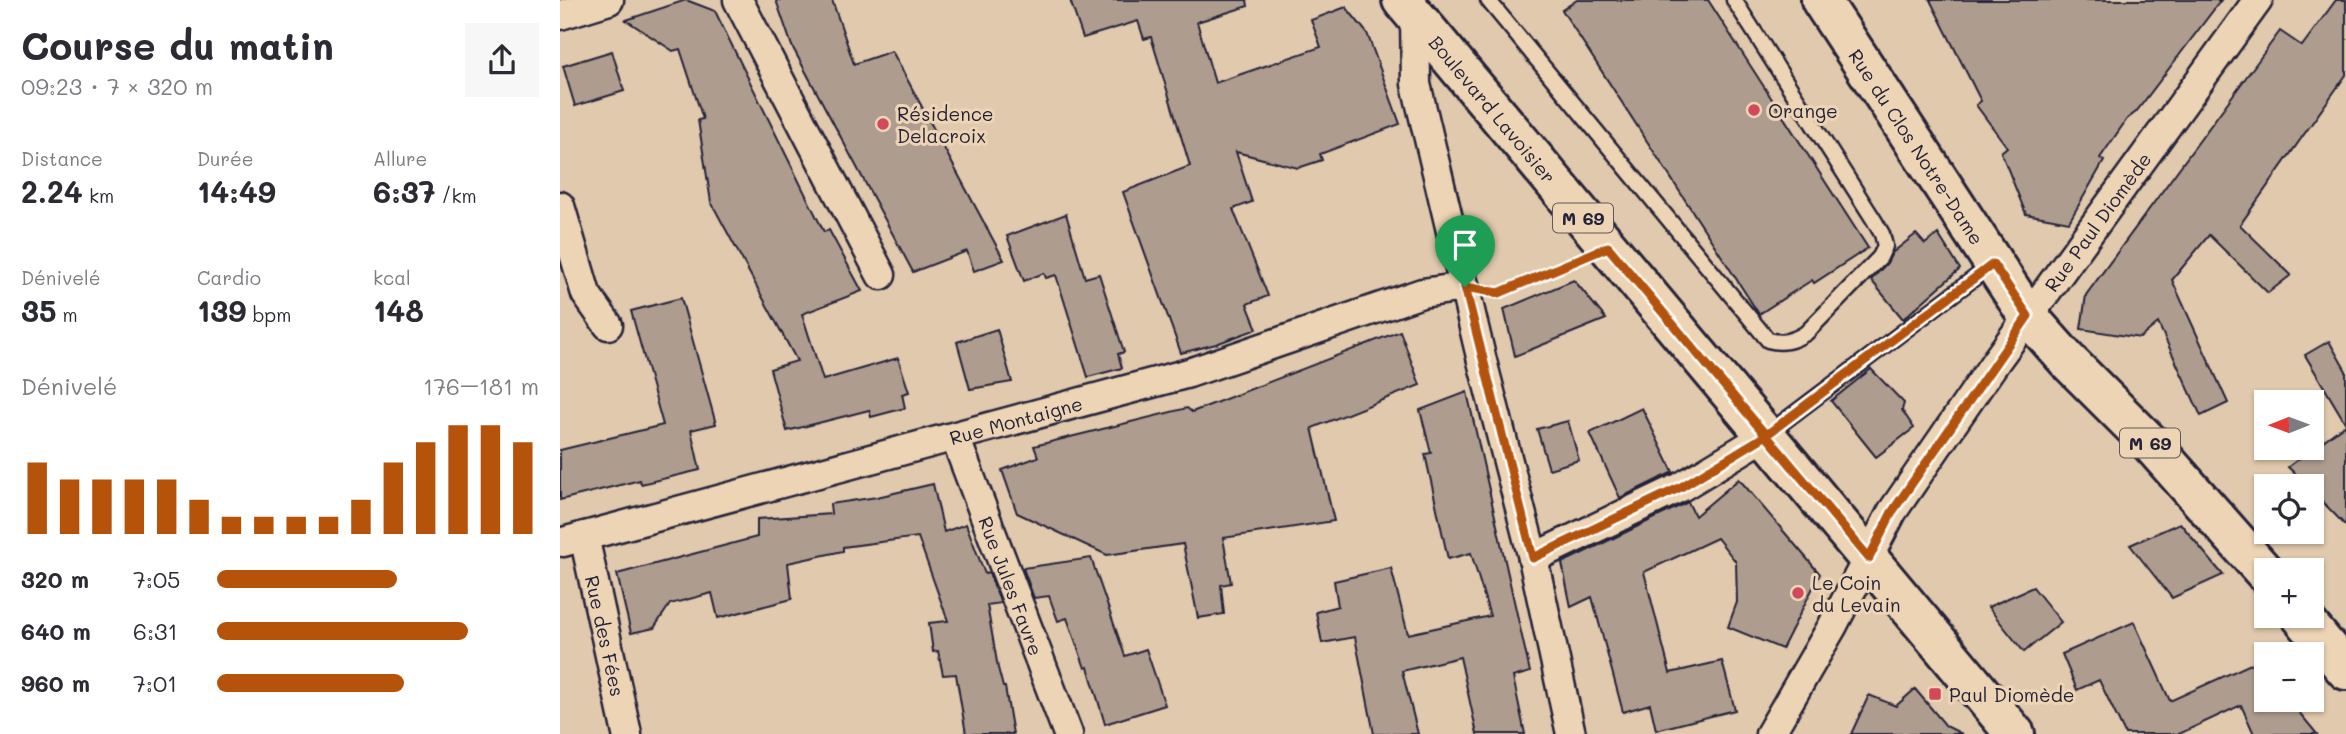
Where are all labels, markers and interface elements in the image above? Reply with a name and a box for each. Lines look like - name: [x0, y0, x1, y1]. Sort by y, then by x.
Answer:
- text: Course du matin: [21, 20, 334, 70]
- button: share: [465, 23, 539, 97]
- street label: Boulevard Lavoisier: [1424, 30, 1562, 188]
- street label: Rue du Clos Notre-Dame: [1844, 44, 1990, 249]
- text: 09:23 · 7 × 320 m: [21, 71, 213, 101]
- place label: Orange: [1768, 98, 1838, 123]
- place label: Résidence Delacroix: [897, 101, 994, 148]
- marker: Orange: [1746, 102, 1762, 118]
- marker: Résidence Delacroix: [875, 116, 891, 132]
- text: Distance: [21, 146, 103, 171]
- text: Durée: [197, 146, 254, 171]
- text: Allure: [373, 146, 427, 171]
- street label: Rue Paul Diomède: [2038, 147, 2156, 296]
- text: 2.24: [21, 171, 83, 211]
- text: 14:49: [197, 171, 276, 211]
- text: 6:37: [373, 171, 435, 211]
- text: km: [83, 183, 114, 208]
- text: /km: [435, 183, 477, 208]
- road number: M 69: [1553, 204, 1613, 232]
- pin: [1435, 215, 1495, 287]
- icon: arrive: [1446, 226, 1484, 264]
- text: Dénivelé: [21, 265, 101, 290]
- text: Cardio: [197, 265, 261, 290]
- text: kcal: [373, 265, 411, 290]
- text: 35: [21, 290, 57, 330]
- text: 139: [197, 290, 246, 330]
- text: 148: [373, 290, 424, 330]
- text: m: [57, 302, 78, 327]
- text: bpm: [246, 302, 291, 327]
- text: Dénivelé: [21, 371, 117, 401]
- text: 176–181 m: [423, 371, 539, 401]
- street label: Rue Montaigne: [946, 390, 1085, 450]
- north arrow: [2254, 390, 2324, 460]
- map controls: [2254, 390, 2324, 712]
- road number: M 69: [2120, 428, 2180, 458]
- button: locate: [2254, 474, 2324, 544]
- street label: Rue Jules Favre: [974, 512, 1049, 659]
- button: +: [2254, 558, 2324, 628]
- text: 320 m: [21, 564, 89, 594]
- text: 7:05: [133, 564, 181, 594]
- place label: Le Coin du Levain: [1812, 570, 1901, 617]
- street label: Rue des Fées: [580, 573, 631, 698]
- marker: Le Coin du Levain: [1790, 585, 1806, 601]
- text: 640 m: [21, 616, 91, 646]
- text: 6:31: [133, 616, 178, 646]
- button: −: [2254, 642, 2324, 712]
- text: 960 m: [21, 668, 90, 698]
- text: 7:01: [133, 668, 177, 698]
- place label: Paul Diomède: [1949, 682, 2075, 707]
- marker: Paul Diomède: [1927, 686, 1943, 702]

